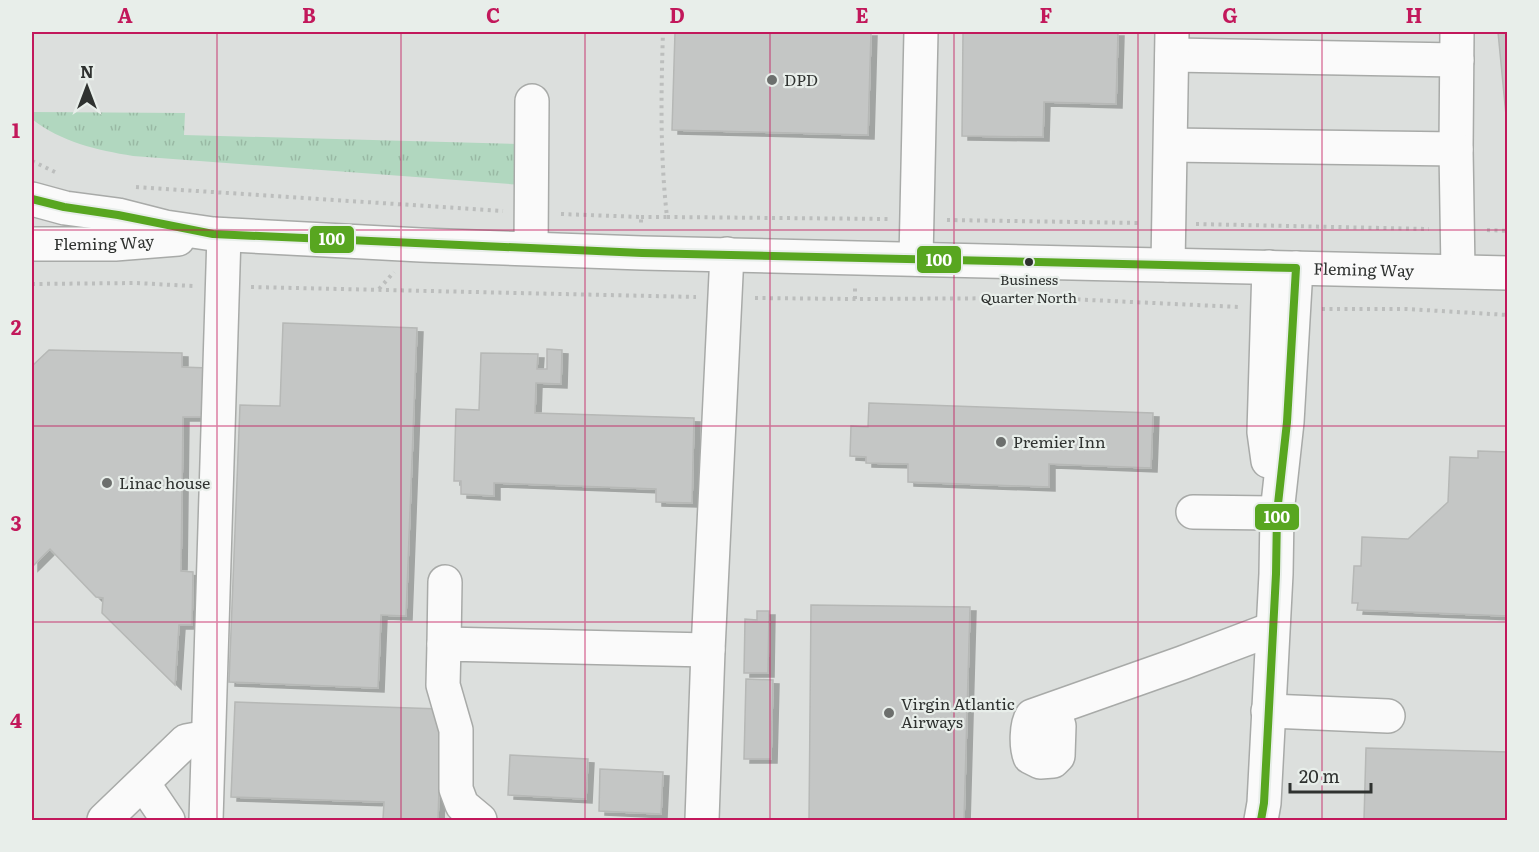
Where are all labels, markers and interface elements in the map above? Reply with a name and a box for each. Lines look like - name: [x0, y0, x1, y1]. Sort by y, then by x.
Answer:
- text: A: [117, 0, 133, 29]
- text: B: [302, 0, 316, 29]
- text: C: [486, 0, 500, 29]
- text: D: [669, 0, 685, 29]
- text: E: [855, 0, 869, 29]
- text: F: [1040, 0, 1053, 29]
- text: G: [1222, 0, 1238, 29]
- text: H: [1406, 0, 1422, 29]
- north arrow: [57, 57, 117, 117]
- text: N: [80, 59, 94, 83]
- place label: DPD: [784, 67, 818, 91]
- marker: DPD: [765, 73, 779, 87]
- text: 1: [12, 114, 20, 144]
- line badge: 100: [309, 225, 355, 254]
- text: 100: [319, 226, 345, 250]
- street label: Fleming Way: [54, 228, 156, 255]
- line badge: 100: [916, 245, 962, 274]
- text: 100: [926, 247, 952, 271]
- marker: Business Quarter North: [1023, 256, 1035, 268]
- street label: Fleming Way: [1313, 256, 1415, 282]
- place label: Business Quarter North: [981, 269, 1077, 307]
- text: 2: [11, 311, 22, 341]
- place label: Premier Inn: [1013, 429, 1106, 453]
- marker: Premier Inn: [994, 435, 1008, 449]
- place label: Linac house: [119, 470, 210, 494]
- marker: Linac house: [100, 476, 114, 490]
- line badge: 100: [1254, 503, 1300, 531]
- text: 100: [1264, 504, 1290, 528]
- text: 3: [10, 507, 22, 537]
- place label: Virgin Atlantic Airways: [901, 691, 1015, 733]
- text: 4: [10, 704, 22, 734]
- marker: Virgin Atlantic Airways: [882, 706, 896, 720]
- scale bar: [1290, 756, 1371, 794]
- text: 20 m: [1299, 762, 1340, 789]

